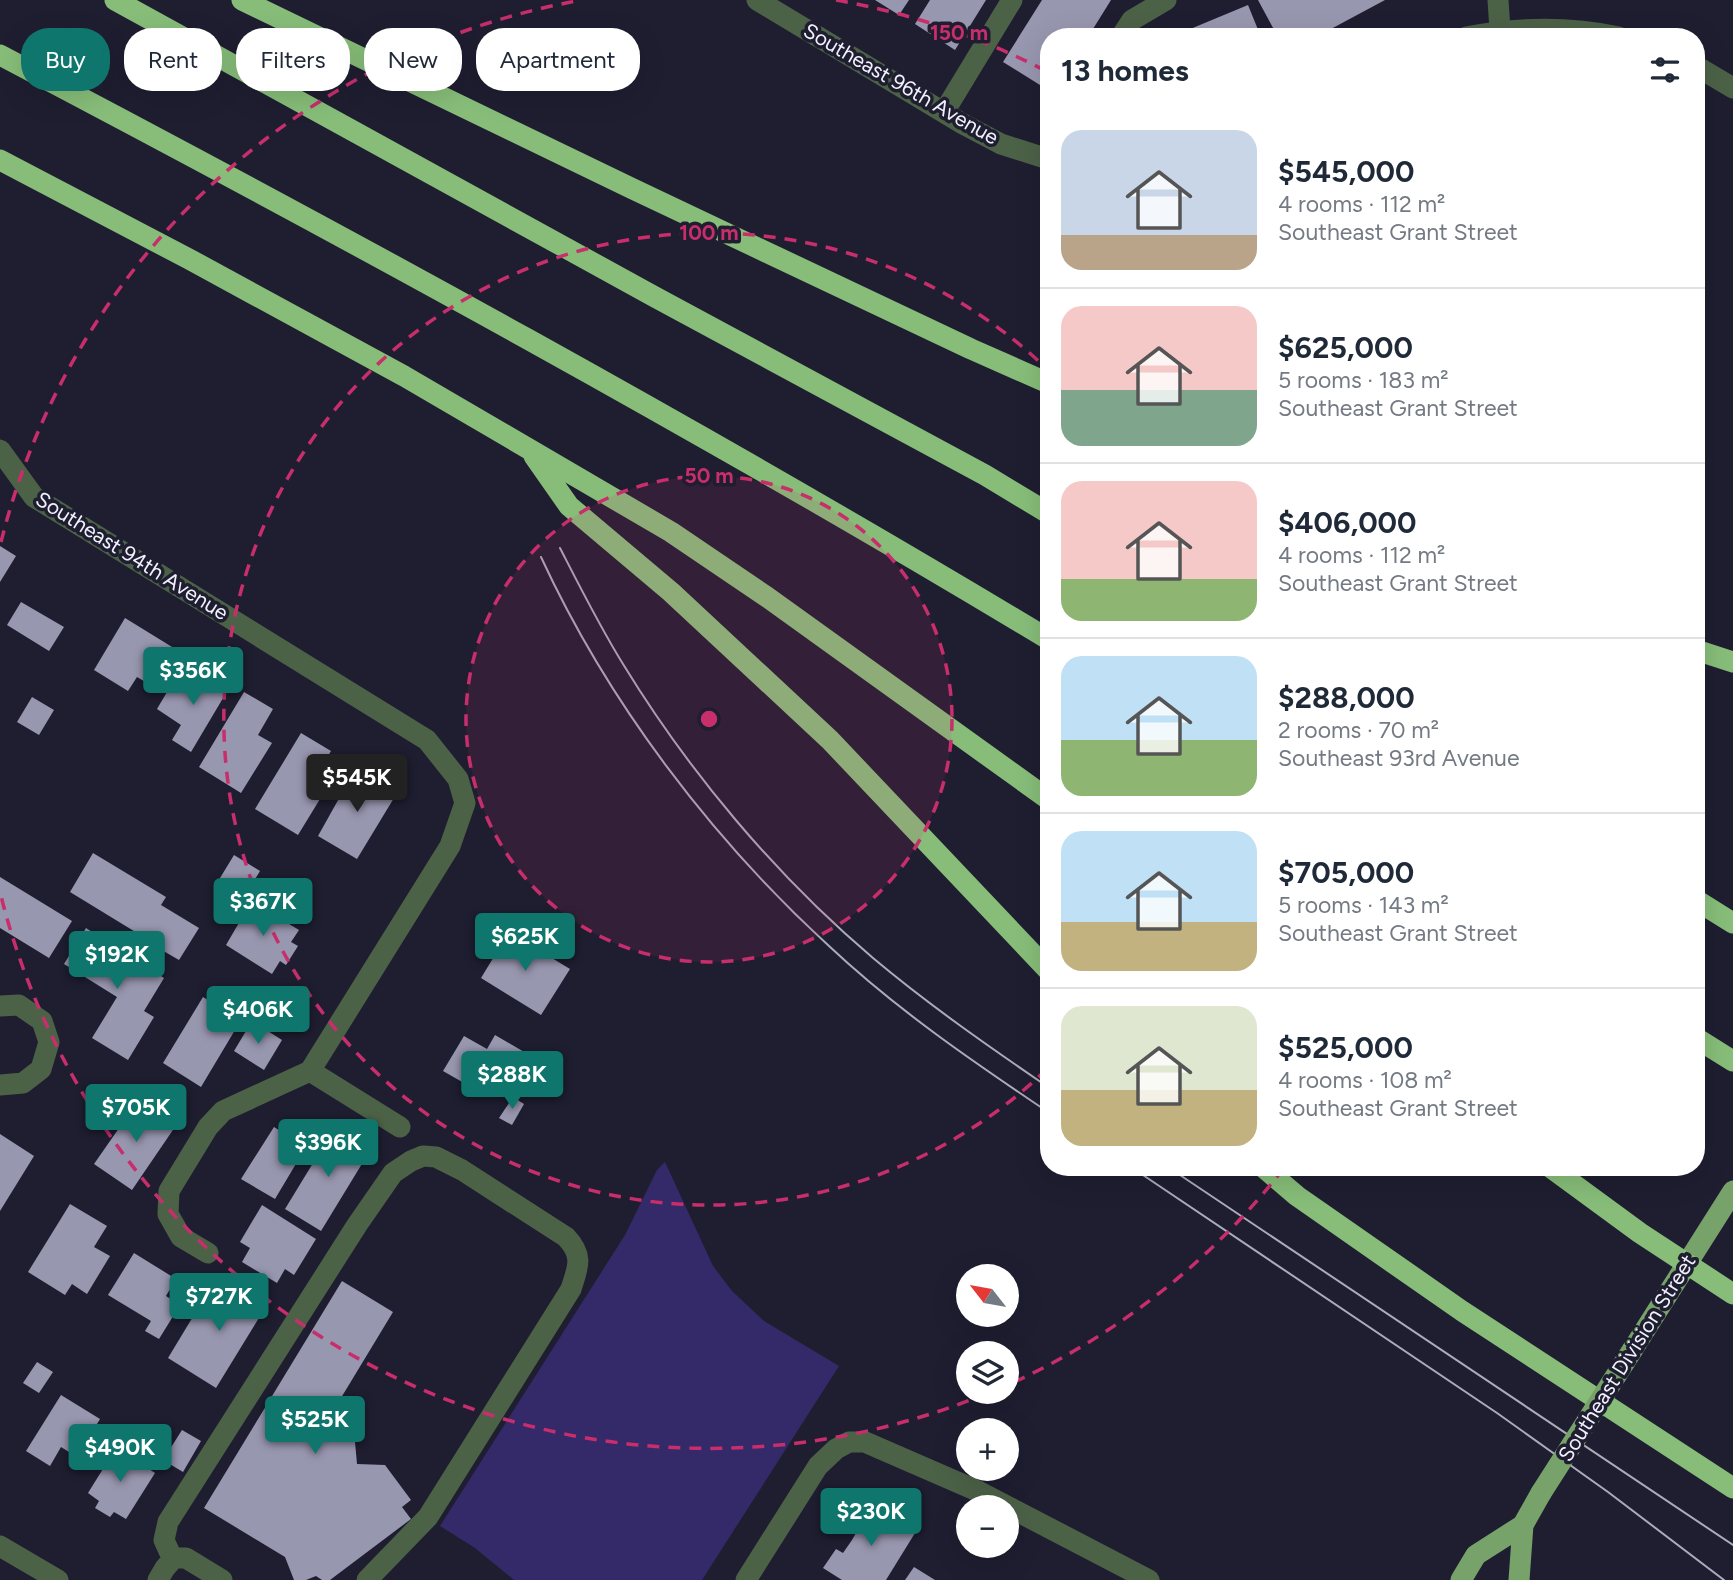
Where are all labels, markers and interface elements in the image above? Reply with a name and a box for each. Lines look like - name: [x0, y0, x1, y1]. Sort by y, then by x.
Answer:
- street label: Southeast 96th Avenue: [799, 17, 1003, 150]
- text: 150 m: [930, 20, 988, 45]
- chip: Buy: [21, 28, 110, 91]
- chip: Rent: [124, 28, 222, 91]
- chip: Filters: [236, 28, 350, 91]
- chip: New: [364, 28, 462, 91]
- chip: Apartment: [476, 28, 640, 91]
- icon: filters: [1646, 51, 1684, 89]
- text: 13 homes: [1061, 52, 1189, 89]
- text: $545,000: [1278, 153, 1415, 190]
- icon: home: [1117, 158, 1201, 242]
- text: 4 rooms · 112 m²: [1278, 190, 1445, 218]
- text: Southeast Grant Street: [1278, 218, 1518, 246]
- text: 100 m: [679, 220, 739, 245]
- text: $625,000: [1278, 329, 1413, 366]
- icon: home: [1117, 334, 1201, 418]
- text: 5 rooms · 183 m²: [1278, 366, 1449, 394]
- text: Southeast Grant Street: [1278, 394, 1518, 422]
- text: 50 m: [684, 463, 734, 488]
- street label: Southeast 94th Avenue: [31, 486, 233, 625]
- text: $406,000: [1278, 504, 1416, 541]
- icon: home: [1117, 509, 1201, 593]
- text: 4 rooms · 112 m²: [1278, 541, 1445, 569]
- text: Southeast Grant Street: [1278, 569, 1518, 597]
- pin: $356K: [144, 648, 242, 707]
- text: $356K: [159, 656, 227, 684]
- text: $288,000: [1278, 679, 1415, 716]
- icon: home: [1117, 684, 1201, 768]
- centre of rings: [697, 707, 721, 731]
- text: 2 rooms · 70 m²: [1278, 716, 1439, 744]
- text: Southeast 93rd Avenue: [1278, 744, 1519, 772]
- pin: $545K: [308, 754, 406, 814]
- text: $545K: [322, 763, 392, 791]
- text: $705,000: [1278, 854, 1414, 891]
- icon: home: [1117, 859, 1201, 943]
- pin: $367K: [214, 878, 312, 938]
- text: $367K: [230, 887, 296, 915]
- text: 5 rooms · 143 m²: [1278, 891, 1449, 919]
- pin: $625K: [476, 914, 574, 973]
- text: Southeast Grant Street: [1278, 919, 1518, 947]
- text: $625K: [491, 922, 559, 950]
- pin: $192K: [68, 932, 166, 991]
- text: $192K: [85, 940, 149, 968]
- pin: $406K: [209, 986, 307, 1046]
- text: $406K: [223, 995, 293, 1023]
- text: $525,000: [1278, 1029, 1413, 1066]
- icon: home: [1117, 1034, 1201, 1118]
- pin: $288K: [463, 1052, 561, 1111]
- text: $288K: [477, 1060, 547, 1088]
- text: 4 rooms · 108 m²: [1278, 1066, 1452, 1094]
- pin: $705K: [87, 1084, 185, 1144]
- text: $705K: [101, 1093, 171, 1121]
- text: Southeast Grant Street: [1278, 1094, 1518, 1122]
- pin: $396K: [279, 1120, 377, 1179]
- text: $396K: [294, 1128, 362, 1156]
- street label: Southeast Division Street: [1553, 1250, 1701, 1466]
- north arrow: [956, 1264, 1018, 1326]
- map controls: [956, 1264, 1019, 1558]
- pin: $727K: [170, 1274, 268, 1333]
- text: $727K: [186, 1282, 252, 1310]
- button: layers: [956, 1341, 1019, 1404]
- pin: $525K: [266, 1396, 364, 1456]
- text: $525K: [281, 1405, 349, 1433]
- button: +: [956, 1418, 1019, 1481]
- pin: $490K: [71, 1424, 169, 1484]
- text: $490K: [85, 1433, 155, 1461]
- pin: $230K: [822, 1488, 920, 1548]
- button: −: [956, 1495, 1019, 1558]
- text: $230K: [836, 1497, 906, 1525]

